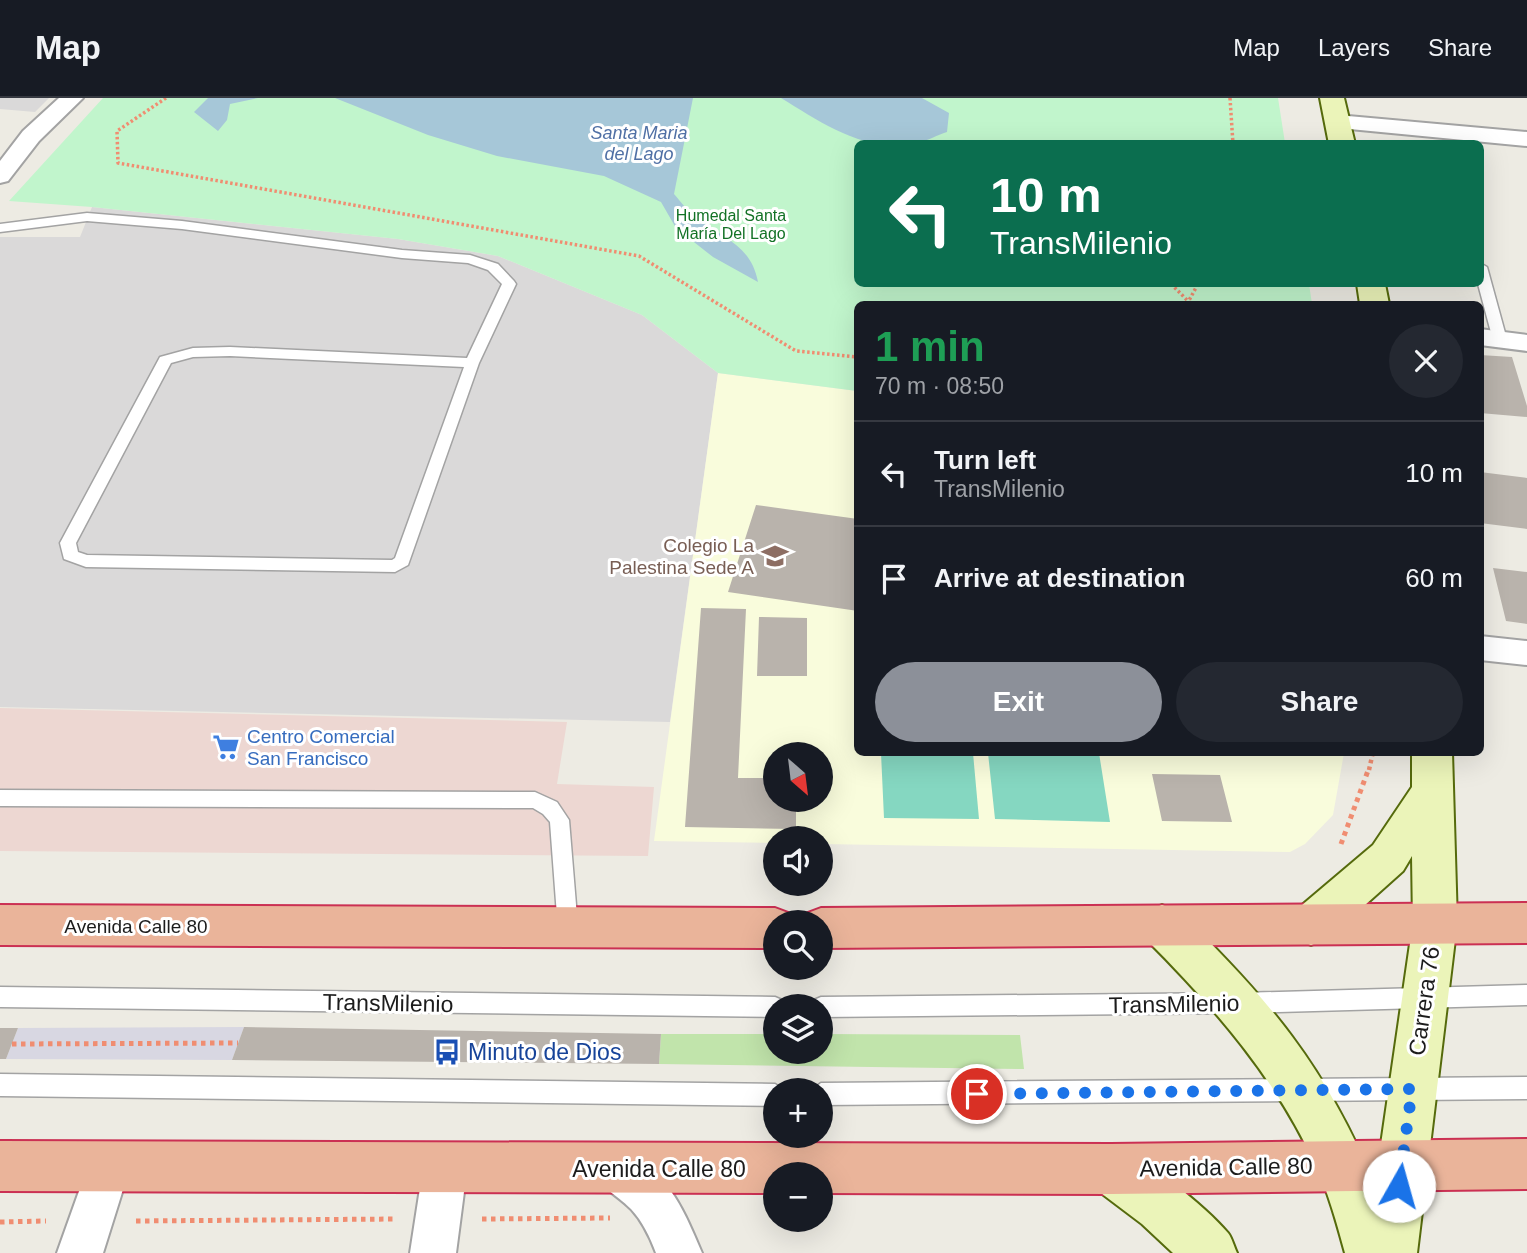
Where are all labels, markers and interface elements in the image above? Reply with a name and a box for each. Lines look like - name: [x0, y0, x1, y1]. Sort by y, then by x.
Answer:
- text: Map: [35, 29, 101, 66]
- text: Map: [1233, 34, 1280, 61]
- text: Layers: [1318, 34, 1390, 61]
- text: Share: [1428, 34, 1492, 61]
- water label: Santa Maria del Lago: [590, 123, 688, 164]
- icon: left: [875, 168, 966, 259]
- text: 10 m: [990, 168, 1102, 222]
- park label: Humedal Santa María Del Lago: [676, 207, 786, 242]
- text: TransMilenio: [990, 225, 1172, 261]
- text: 1 min: [875, 323, 985, 370]
- button: close: [1389, 324, 1463, 398]
- text: 70 m · 08:50: [875, 373, 1004, 399]
- text: Turn left: [934, 445, 1036, 475]
- icon: left: [875, 455, 913, 493]
- text: 10 m: [1405, 458, 1463, 488]
- text: TransMilenio: [934, 476, 1065, 502]
- place label: Colegio La Palestina Sede A: [609, 535, 754, 578]
- school or university icon: Colegio La Palestina Sede A: [760, 541, 790, 571]
- icon: arrive: [875, 560, 913, 598]
- text: Arrive at destination: [934, 563, 1185, 593]
- text: 60 m: [1405, 563, 1463, 593]
- button: Exit: [875, 662, 1162, 742]
- button: Share: [1176, 662, 1463, 742]
- place label: Centro Comercial San Francisco: [247, 726, 395, 769]
- supermarket icon: Centro Comercial San Francisco: [211, 732, 241, 762]
- north arrow: [763, 742, 833, 812]
- map controls: [763, 742, 833, 1232]
- button: sound: [763, 826, 833, 896]
- button: search: [763, 910, 833, 980]
- street label: Avenida Calle 80: [64, 916, 208, 937]
- street label: Carrera 76: [1403, 945, 1445, 1057]
- street label: TransMilenio: [322, 989, 454, 1017]
- street label: TransMilenio: [1108, 990, 1240, 1018]
- button: layers: [763, 994, 833, 1064]
- bus stop icon: Minuto de Dios: [432, 1037, 462, 1067]
- place label: Minuto de Dios: [468, 1039, 621, 1065]
- pin: [947, 1064, 1007, 1124]
- icon: arrive: [958, 1075, 996, 1113]
- button: +: [763, 1078, 833, 1148]
- position arrow: [1362, 1149, 1436, 1223]
- street label: Avenida Calle 80: [1139, 1152, 1313, 1182]
- street label: Avenida Calle 80: [572, 1156, 746, 1182]
- button: −: [763, 1162, 833, 1232]

